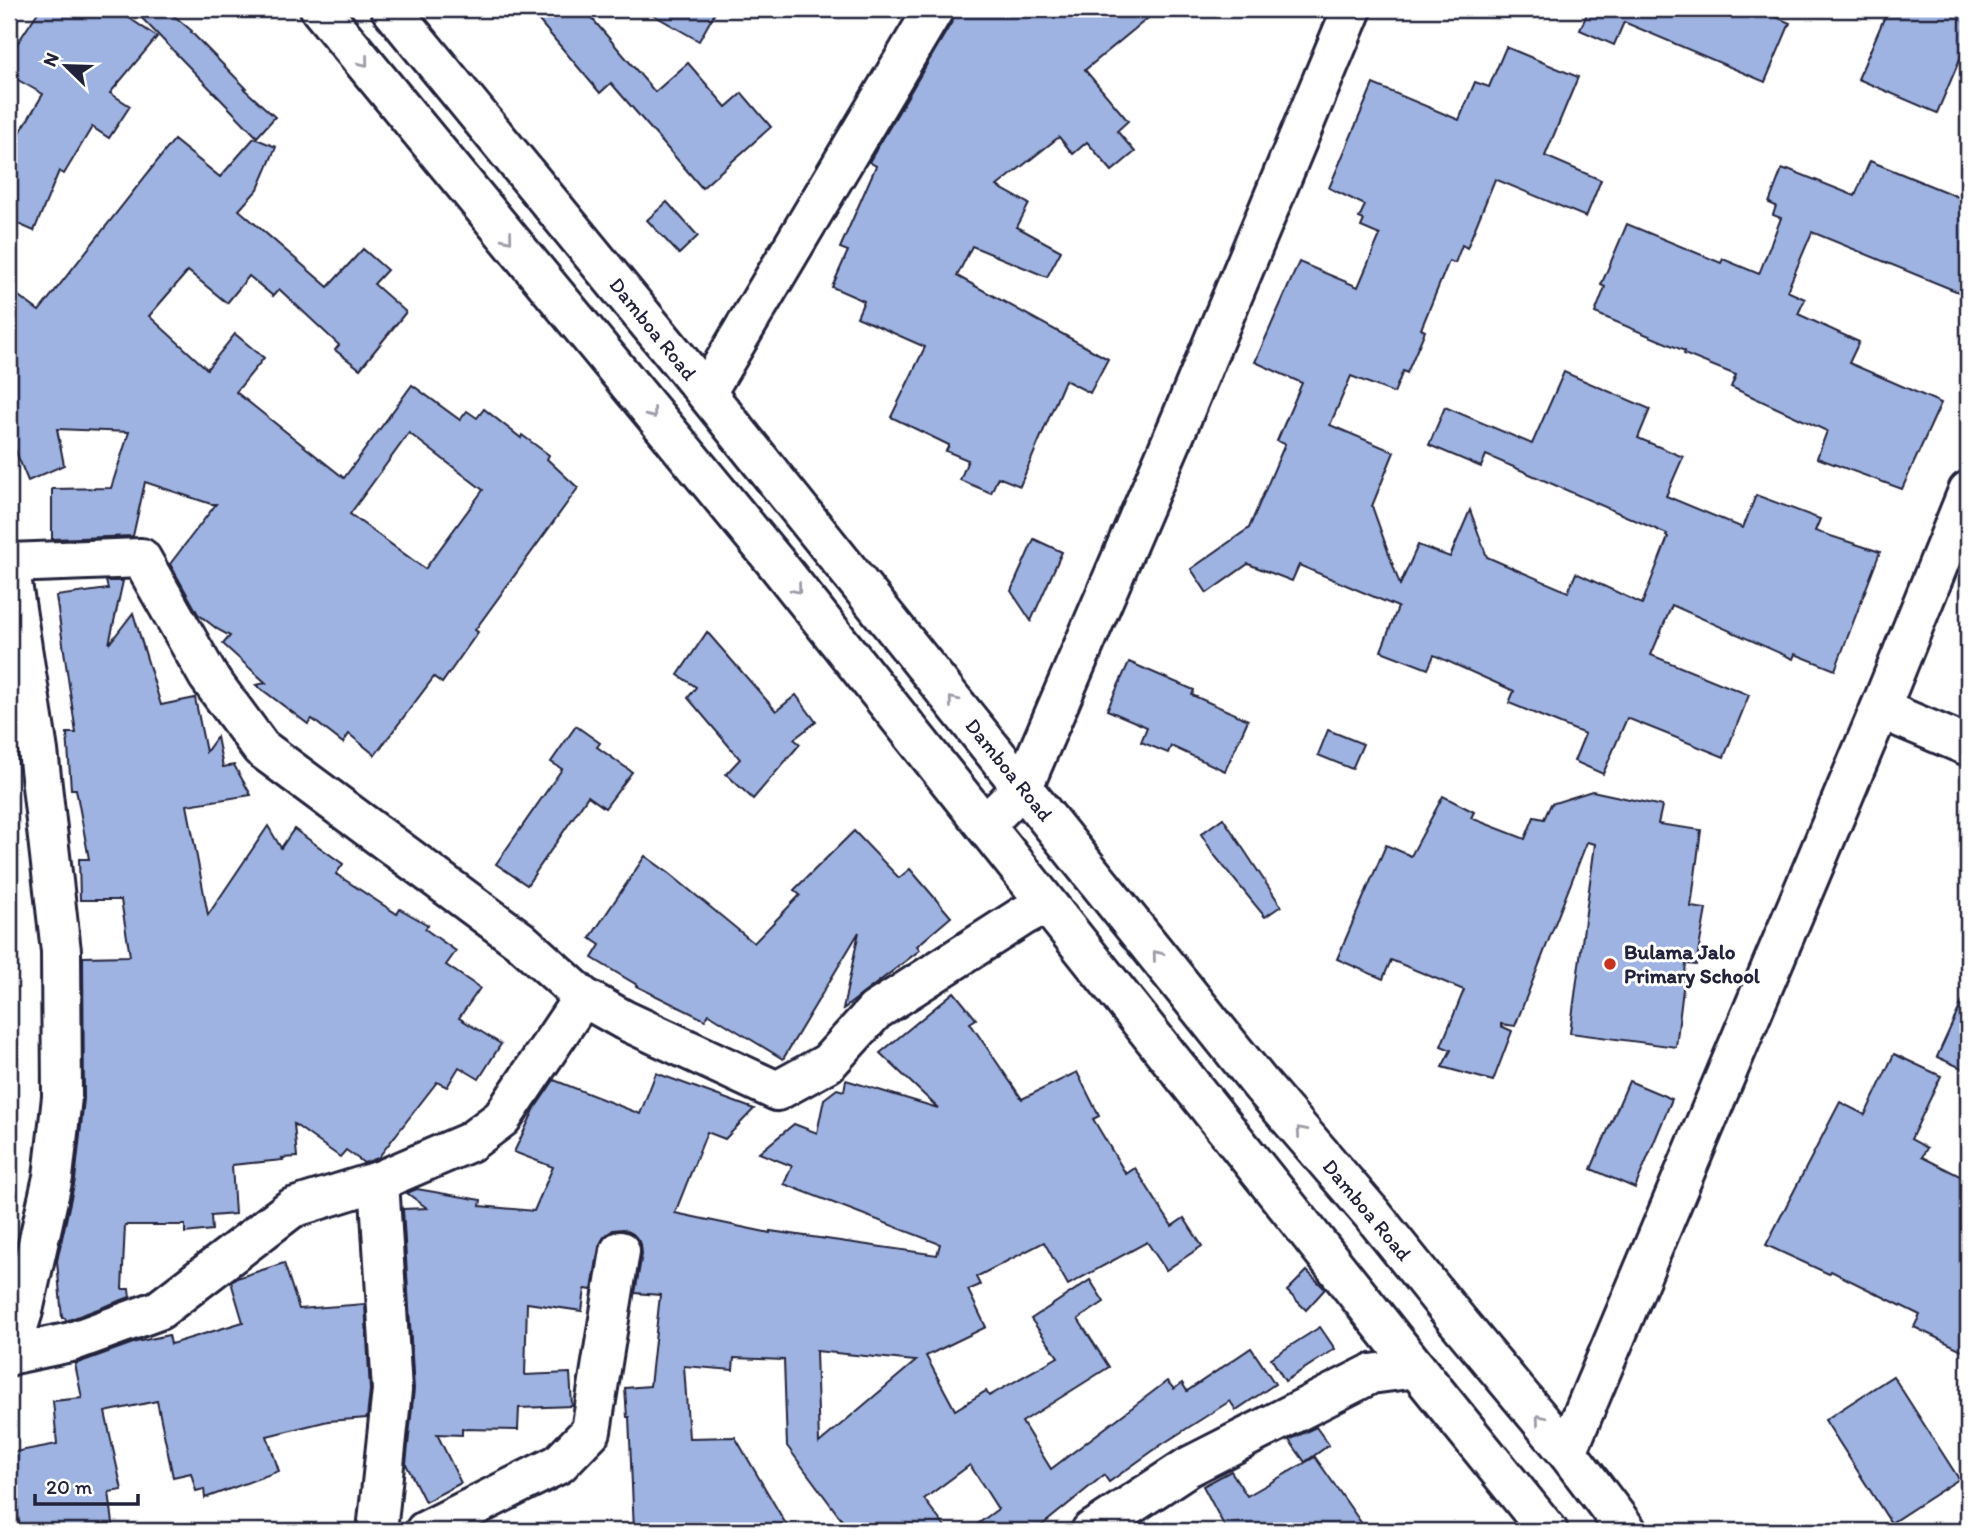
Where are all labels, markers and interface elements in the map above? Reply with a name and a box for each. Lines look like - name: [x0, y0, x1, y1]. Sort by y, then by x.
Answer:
- north arrow: [32, 32, 102, 102]
- text: N: [38, 49, 64, 70]
- one-way arrow: [355, 54, 368, 66]
- one-way arrow: [499, 230, 512, 242]
- street label: Damboa Road: [604, 272, 703, 385]
- one-way arrow: [644, 405, 656, 418]
- one-way arrow: [788, 581, 801, 594]
- one-way arrow: [949, 696, 962, 708]
- street label: Damboa Road: [960, 713, 1059, 826]
- place label: Bulama Jalo Primary School: [1624, 939, 1761, 989]
- one-way arrow: [1153, 950, 1166, 962]
- marker: Bulama Jalo Primary School: [1602, 956, 1618, 972]
- one-way arrow: [1297, 1126, 1309, 1139]
- street label: Damboa Road: [1318, 1154, 1417, 1266]
- one-way arrow: [1536, 1415, 1548, 1428]
- scale bar: [35, 1463, 138, 1507]
- text: 20 m: [46, 1474, 93, 1499]

